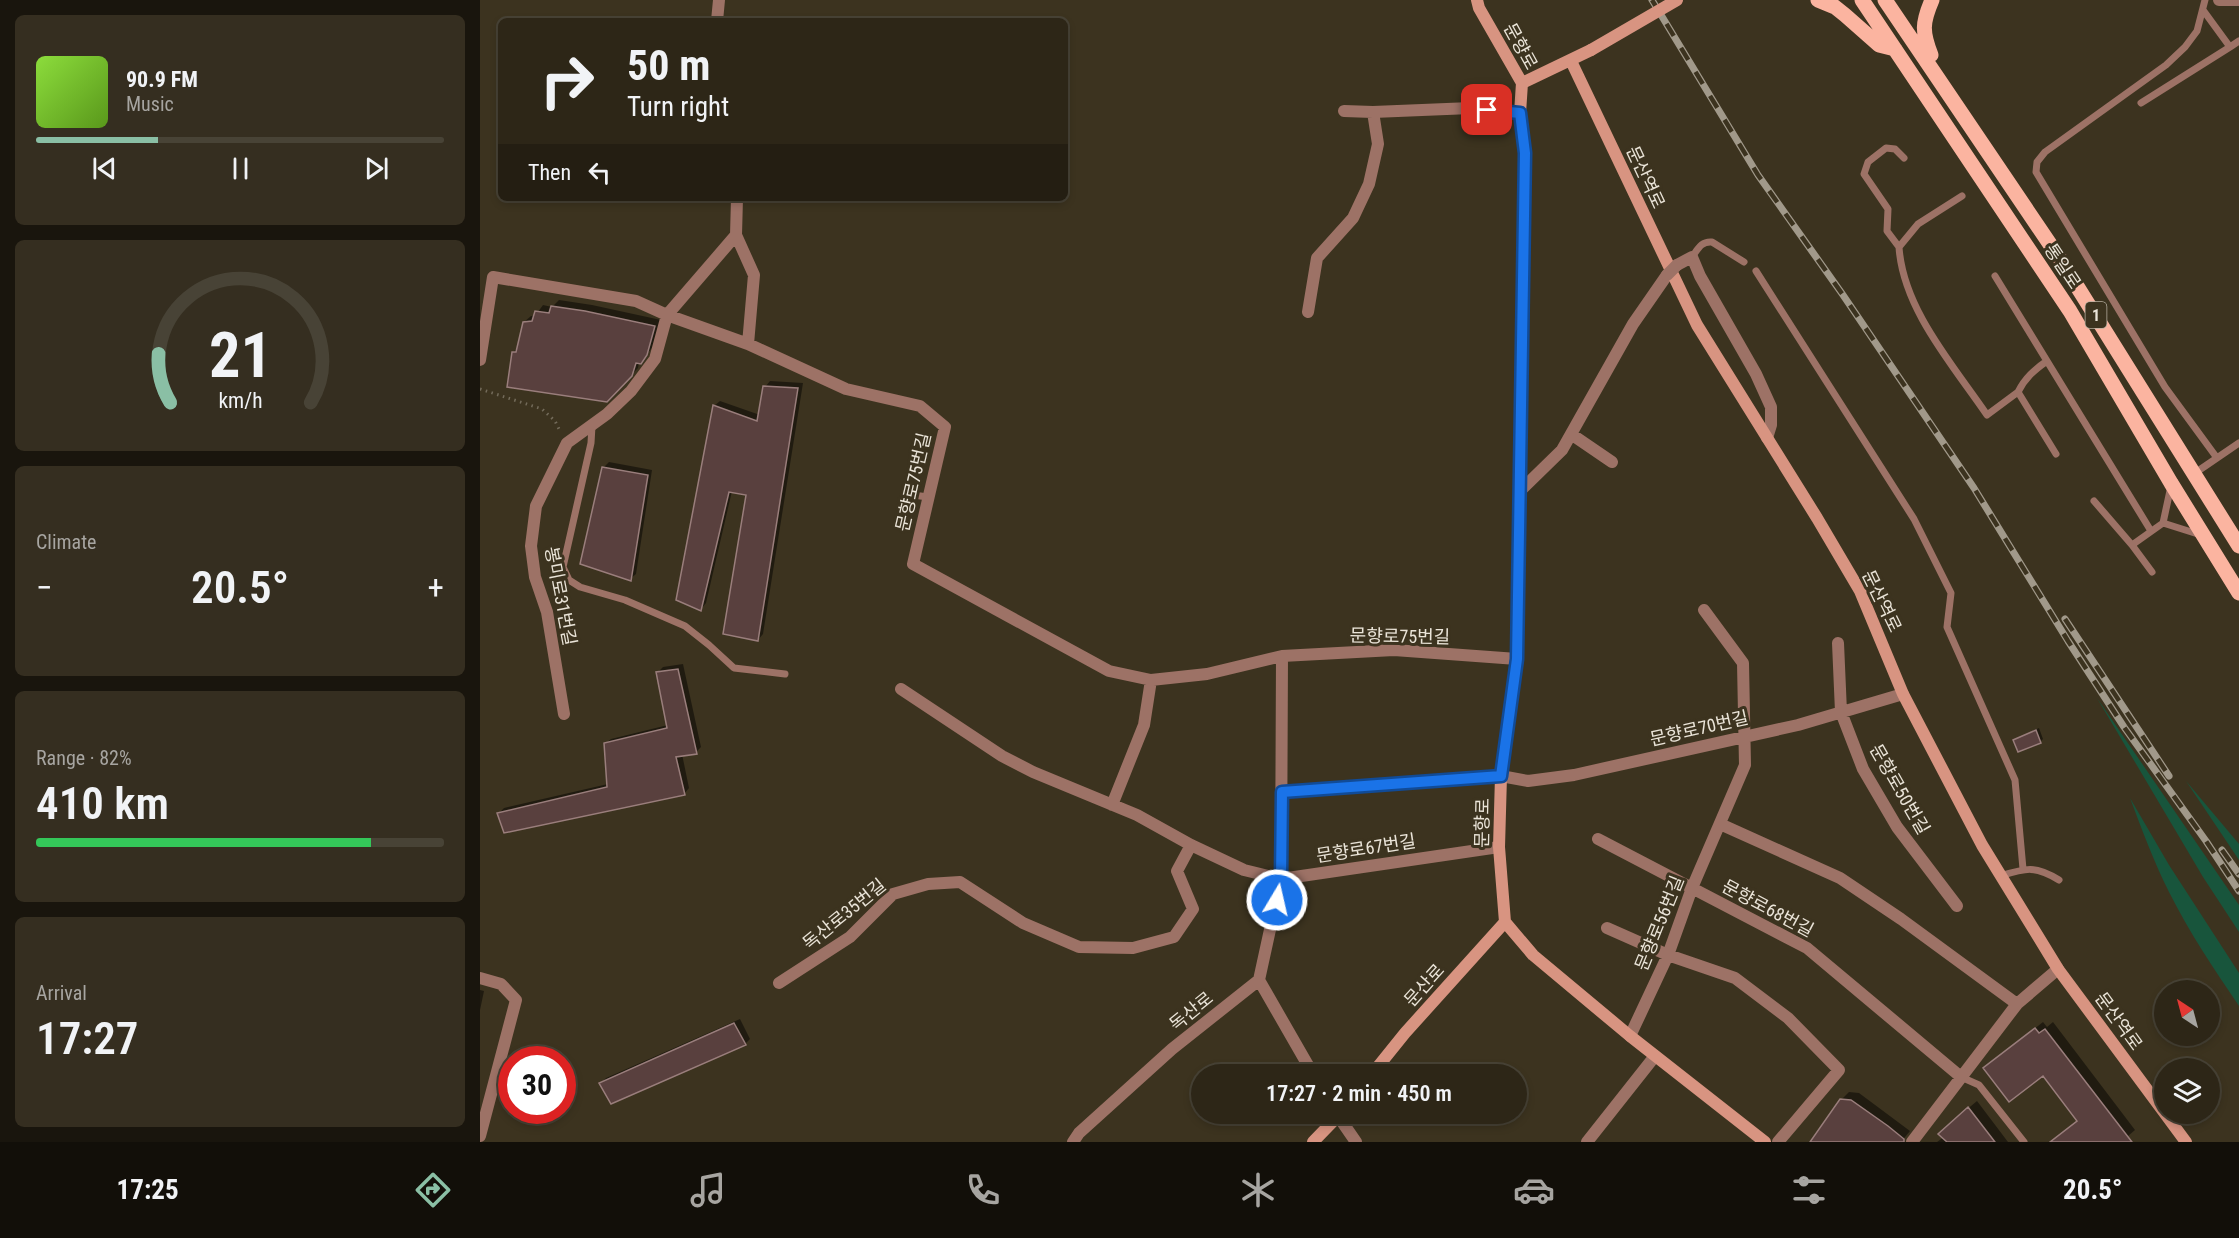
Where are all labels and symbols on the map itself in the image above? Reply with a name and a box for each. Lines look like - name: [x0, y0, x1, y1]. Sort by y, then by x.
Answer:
- street label: 문향로: [1500, 19, 1542, 73]
- pin: [1461, 84, 1512, 135]
- street label: 문산역로: [1622, 143, 1670, 211]
- street label: 통일로: [2040, 240, 2086, 292]
- road number: 1: [2086, 302, 2106, 328]
- street label: 문향로75번길: [891, 431, 935, 533]
- street label: 봉미로31번길: [541, 545, 581, 647]
- street label: 문산역로: [1858, 567, 1906, 635]
- street label: 문향로75번길: [1350, 625, 1450, 647]
- street label: 문향로70번길: [1648, 706, 1750, 750]
- street label: 문향로50번길: [1866, 740, 1934, 838]
- street label: 문향로: [1471, 798, 1493, 848]
- street label: 문향로67번길: [1315, 830, 1417, 866]
- position arrow: [1245, 868, 1309, 932]
- street label: 문향로56번길: [1630, 872, 1688, 974]
- street label: 독산로35번길: [798, 874, 890, 954]
- street label: 문향로68번길: [1719, 875, 1817, 941]
- street label: 문산로: [1400, 960, 1448, 1010]
- north arrow: [2154, 980, 2220, 1046]
- street label: 독산로: [1165, 987, 1217, 1035]
- street label: 문산역로: [2091, 988, 2147, 1054]
- speed limit sign: 30: [498, 1046, 576, 1124]

